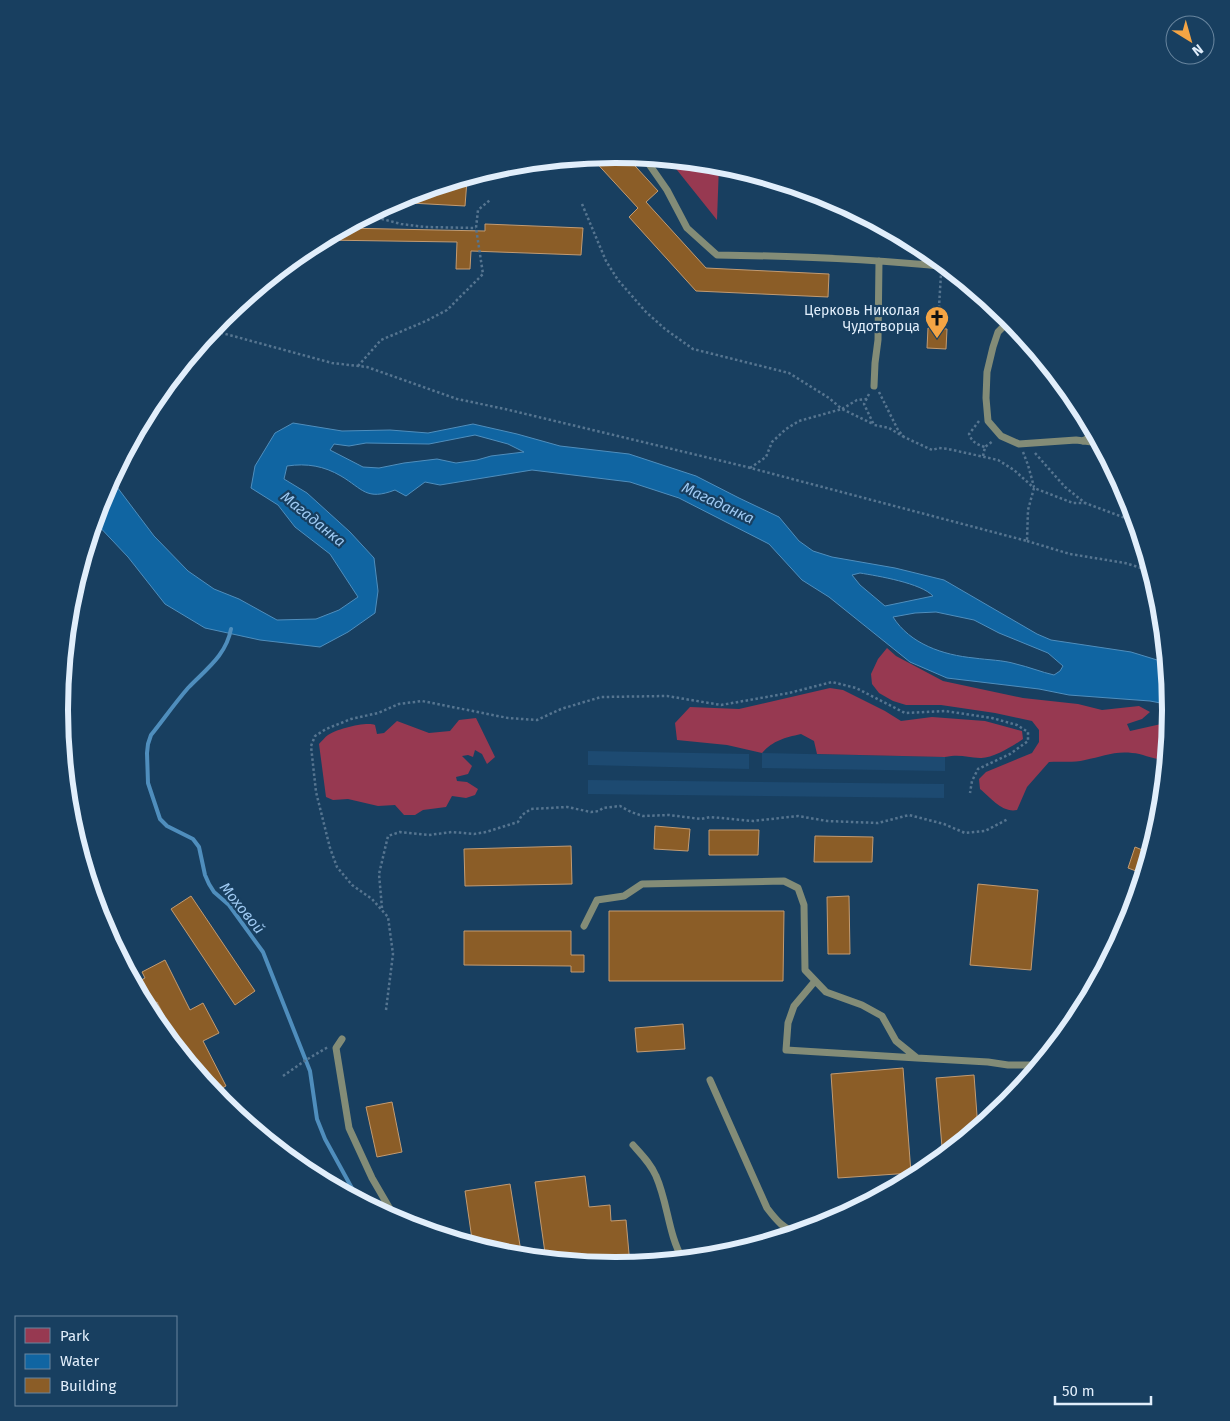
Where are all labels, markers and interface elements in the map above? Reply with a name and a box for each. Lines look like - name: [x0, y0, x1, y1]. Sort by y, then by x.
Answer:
- north arrow: [1165, 15, 1215, 65]
- text: N: [1189, 40, 1206, 60]
- place label: Церковь Николая Чудотворца: [804, 302, 920, 335]
- church icon: Церковь Николая Чудотворца: [924, 305, 950, 339]
- water label: Магаданка: [679, 478, 757, 528]
- water label: Магаданка: [277, 488, 349, 550]
- water label: Моховой: [216, 879, 268, 937]
- legend: [15, 1316, 178, 1406]
- text: Park: [60, 1327, 90, 1345]
- text: Water: [60, 1352, 99, 1370]
- scale bar: [1055, 1374, 1151, 1406]
- text: Building: [60, 1377, 116, 1395]
- text: 50 m: [1062, 1382, 1095, 1400]

